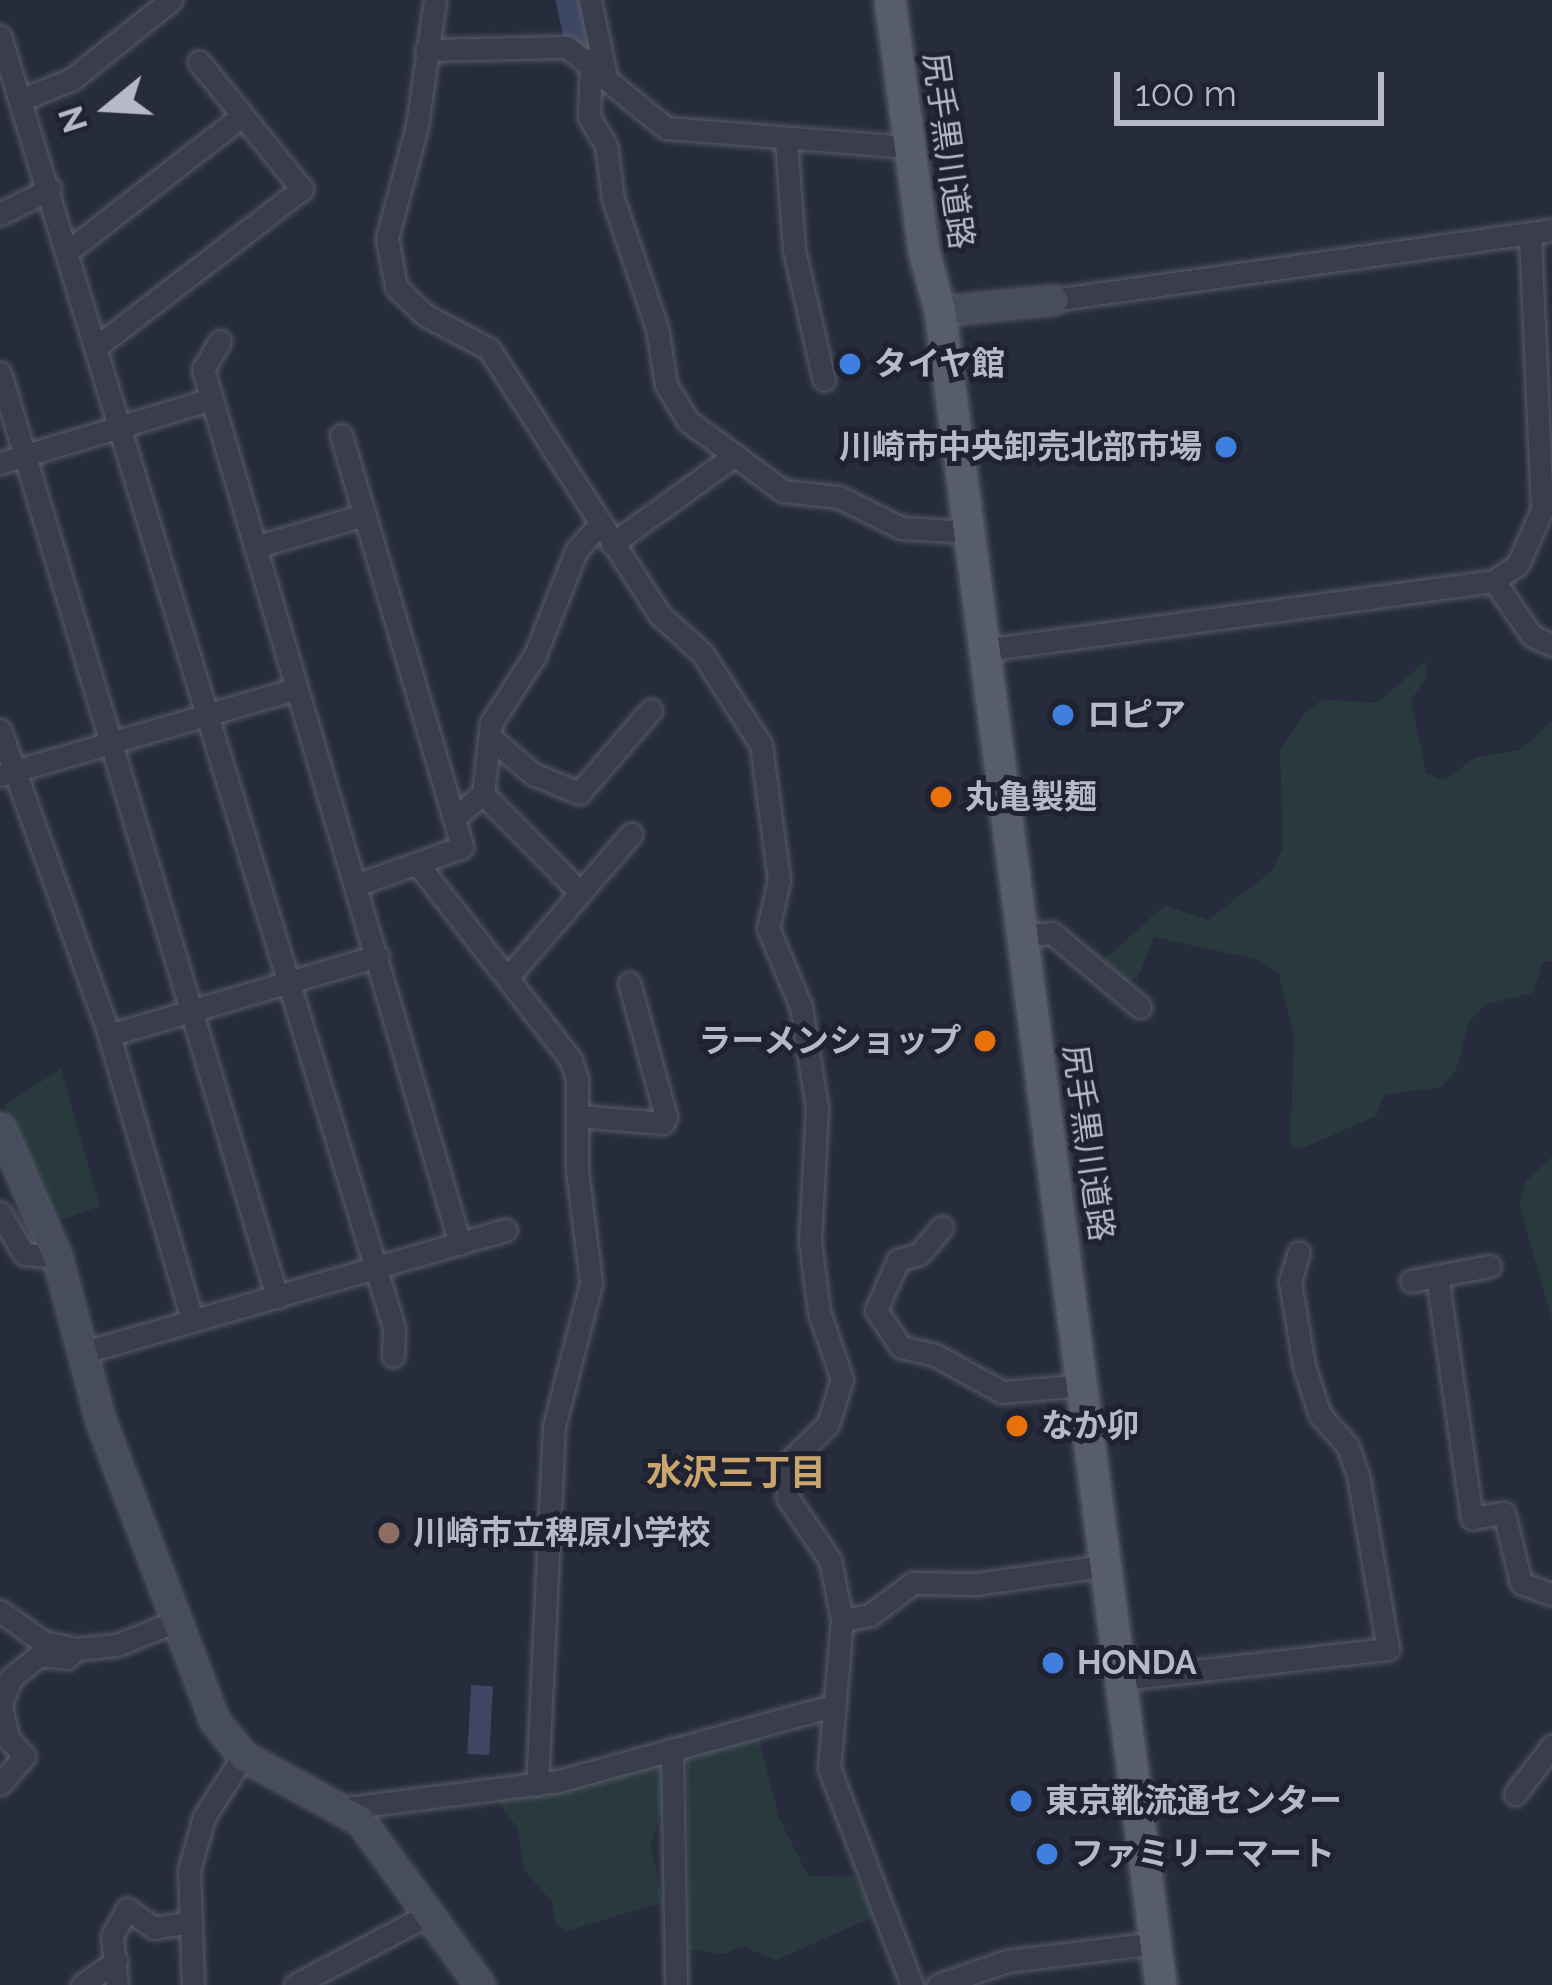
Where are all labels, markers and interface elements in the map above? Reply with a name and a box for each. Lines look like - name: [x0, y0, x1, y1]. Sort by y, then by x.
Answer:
- north arrow: [48, 48, 168, 168]
- scale bar: [1120, 48, 1390, 122]
- street label: 尻手黒川道路: [915, 50, 981, 252]
- text: 100 m: [1135, 72, 1237, 114]
- text: N: [51, 101, 96, 137]
- place label: タイヤ館: [874, 344, 1006, 384]
- marker: タイヤ館: [837, 351, 863, 377]
- place label: 川崎市中央卸売北部市場: [839, 427, 1202, 467]
- marker: 川崎市中央卸売北部市場: [1213, 434, 1239, 460]
- place label: ロピア: [1087, 695, 1186, 735]
- marker: ロピア: [1050, 702, 1076, 728]
- place label: 丸亀製麺: [965, 777, 1097, 817]
- marker: 丸亀製麺: [928, 784, 954, 810]
- place label: ラーメンショップ: [697, 1021, 961, 1061]
- marker: ラーメンショップ: [972, 1028, 998, 1054]
- street label: 尻手黒川道路: [1055, 1042, 1121, 1244]
- place label: なか卯: [1041, 1406, 1140, 1446]
- marker: なか卯: [1004, 1413, 1030, 1439]
- district label: 水沢三丁目: [646, 1451, 826, 1495]
- place label: 川崎市立稗原小学校: [413, 1513, 710, 1553]
- marker: 川崎市立稗原小学校: [376, 1520, 402, 1546]
- place label: HONDA: [1077, 1643, 1197, 1683]
- marker: HONDA: [1040, 1650, 1066, 1676]
- place label: 東京靴流通センター: [1045, 1781, 1342, 1821]
- marker: 東京靴流通センター: [1008, 1788, 1034, 1814]
- place label: ファミリーマート: [1071, 1834, 1335, 1874]
- marker: ファミリーマート: [1034, 1841, 1060, 1867]

